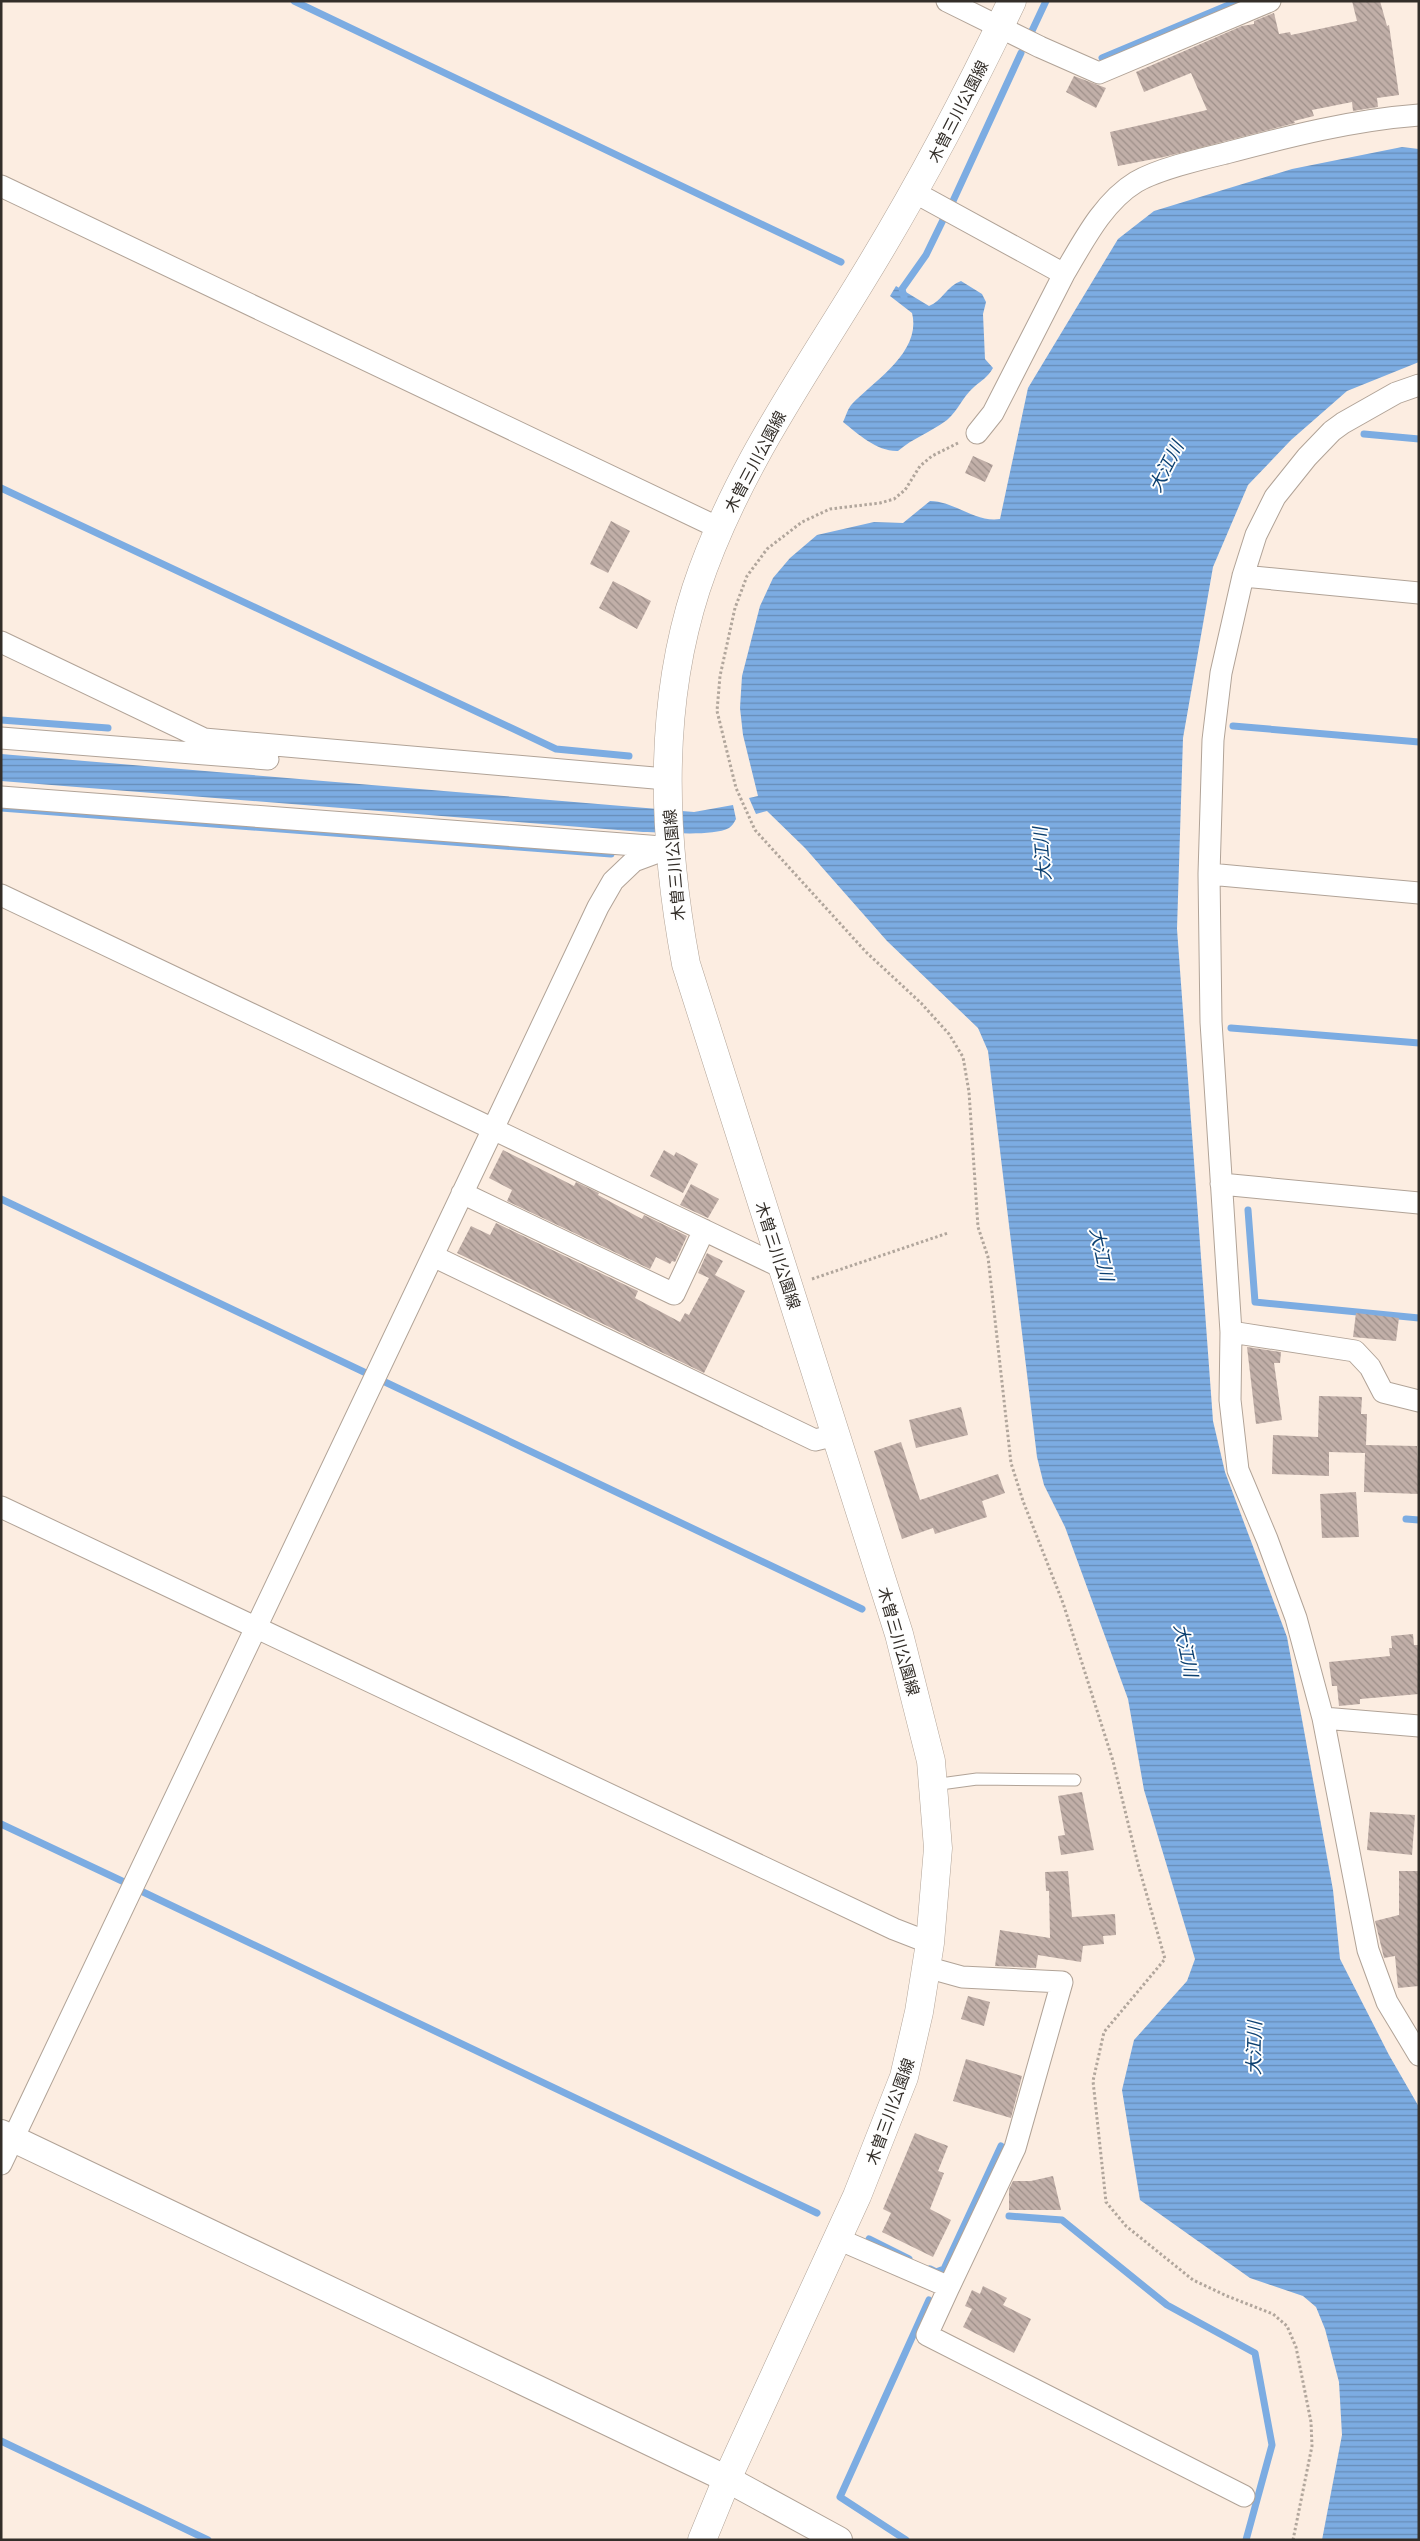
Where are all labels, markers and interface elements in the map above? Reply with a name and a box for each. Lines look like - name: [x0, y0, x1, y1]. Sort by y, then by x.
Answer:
- street label: 木曽三川公園線: [921, 56, 993, 166]
- street label: 木曽三川公園線: [717, 406, 791, 516]
- water label: 大江川: [1141, 434, 1190, 496]
- street label: 木曽三川公園線: [656, 808, 690, 922]
- water label: 大江川: [1025, 824, 1057, 882]
- street label: 木曽三川公園線: [750, 1198, 808, 1312]
- water label: 大江川: [1084, 1225, 1122, 1285]
- street label: 木曽三川公園線: [873, 1584, 927, 1698]
- water label: 大江川: [1168, 1621, 1206, 1681]
- water label: 大江川: [1239, 2019, 1267, 2075]
- street label: 木曽三川公園線: [859, 2054, 919, 2168]

